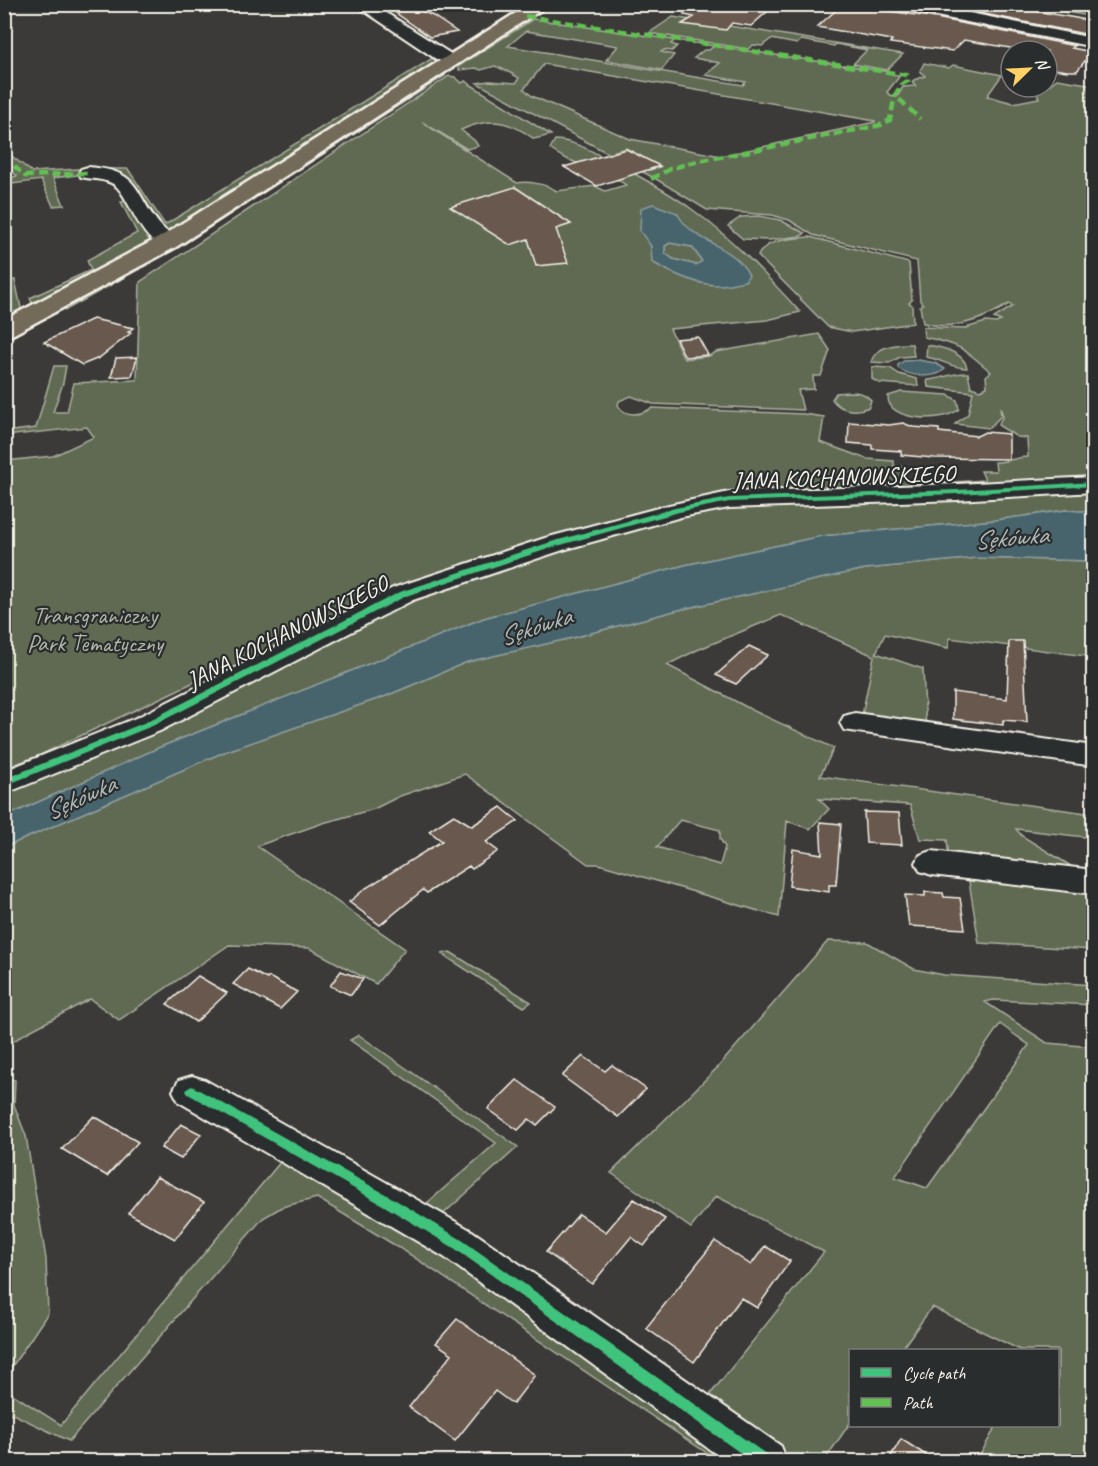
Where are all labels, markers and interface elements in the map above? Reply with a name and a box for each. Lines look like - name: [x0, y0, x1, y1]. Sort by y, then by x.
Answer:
- north arrow: [999, 39, 1059, 99]
- text: N: [1031, 55, 1054, 75]
- street label: JANA KOCHANOWSKIEGO: [732, 458, 958, 496]
- water label: Sękówka: [973, 518, 1052, 557]
- street label: JANA KOCHANOWSKIEGO: [180, 567, 395, 696]
- water label: Sękówka: [495, 599, 578, 654]
- park label: Transgraniczny Park Tematyczny: [27, 600, 165, 658]
- water label: Sękówka: [40, 766, 123, 828]
- legend: [849, 1349, 1059, 1427]
- text: Cycle path: [903, 1362, 966, 1384]
- text: Path: [903, 1392, 933, 1414]

